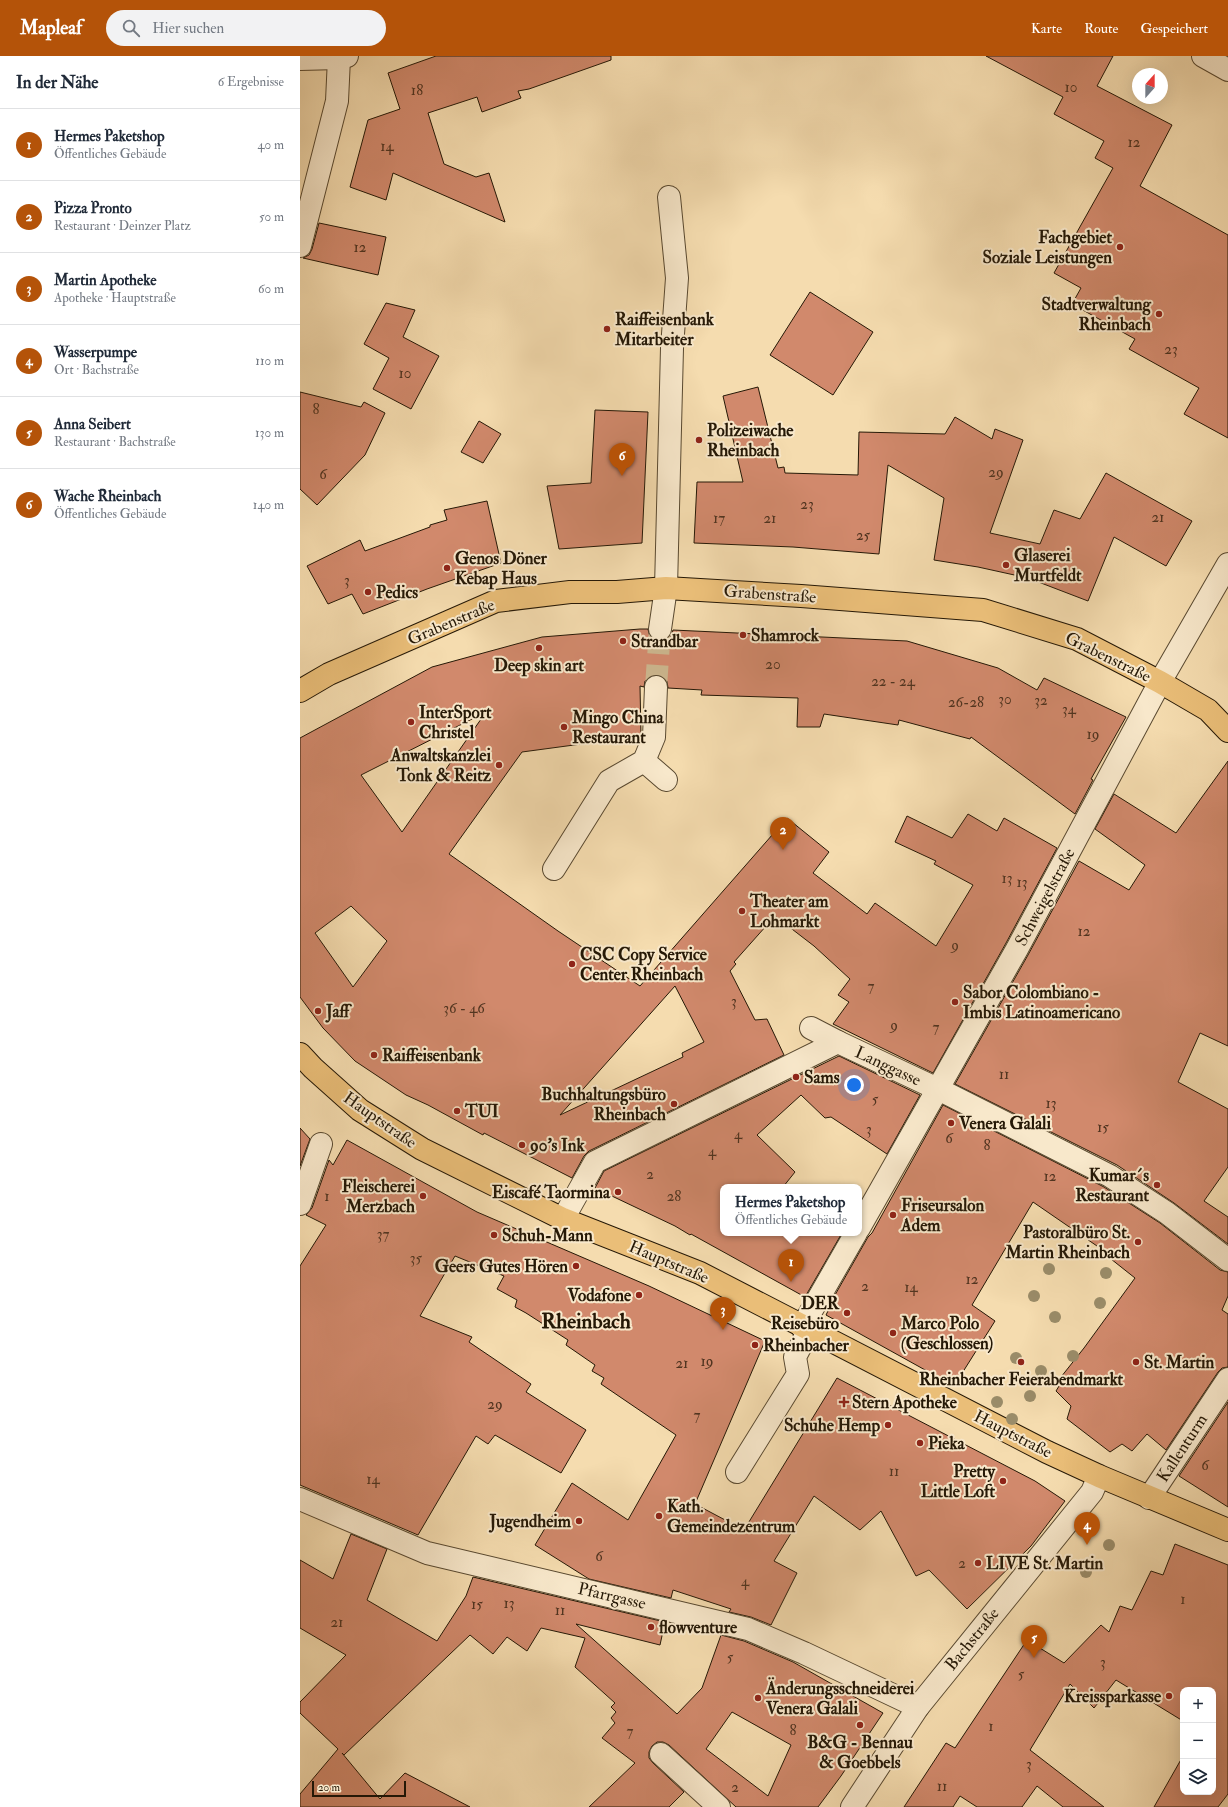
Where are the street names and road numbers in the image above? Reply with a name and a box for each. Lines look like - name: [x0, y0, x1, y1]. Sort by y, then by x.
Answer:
- street label: Grabenstraße: [723, 580, 817, 608]
- street label: Grabenstraße: [404, 594, 498, 650]
- street label: Grabenstraße: [1062, 627, 1154, 687]
- street label: Schweigelstraße: [1010, 844, 1080, 950]
- street label: Langgasse: [852, 1042, 924, 1090]
- street label: Hauptstraße: [339, 1087, 421, 1154]
- street label: Hauptstraße: [625, 1236, 712, 1289]
- street label: Hauptstraße: [970, 1405, 1056, 1463]
- street label: Kallenturm: [1152, 1410, 1212, 1486]
- street label: Pfarrgasse: [576, 1578, 648, 1614]
- street label: Bachstraße: [940, 1603, 1004, 1675]

